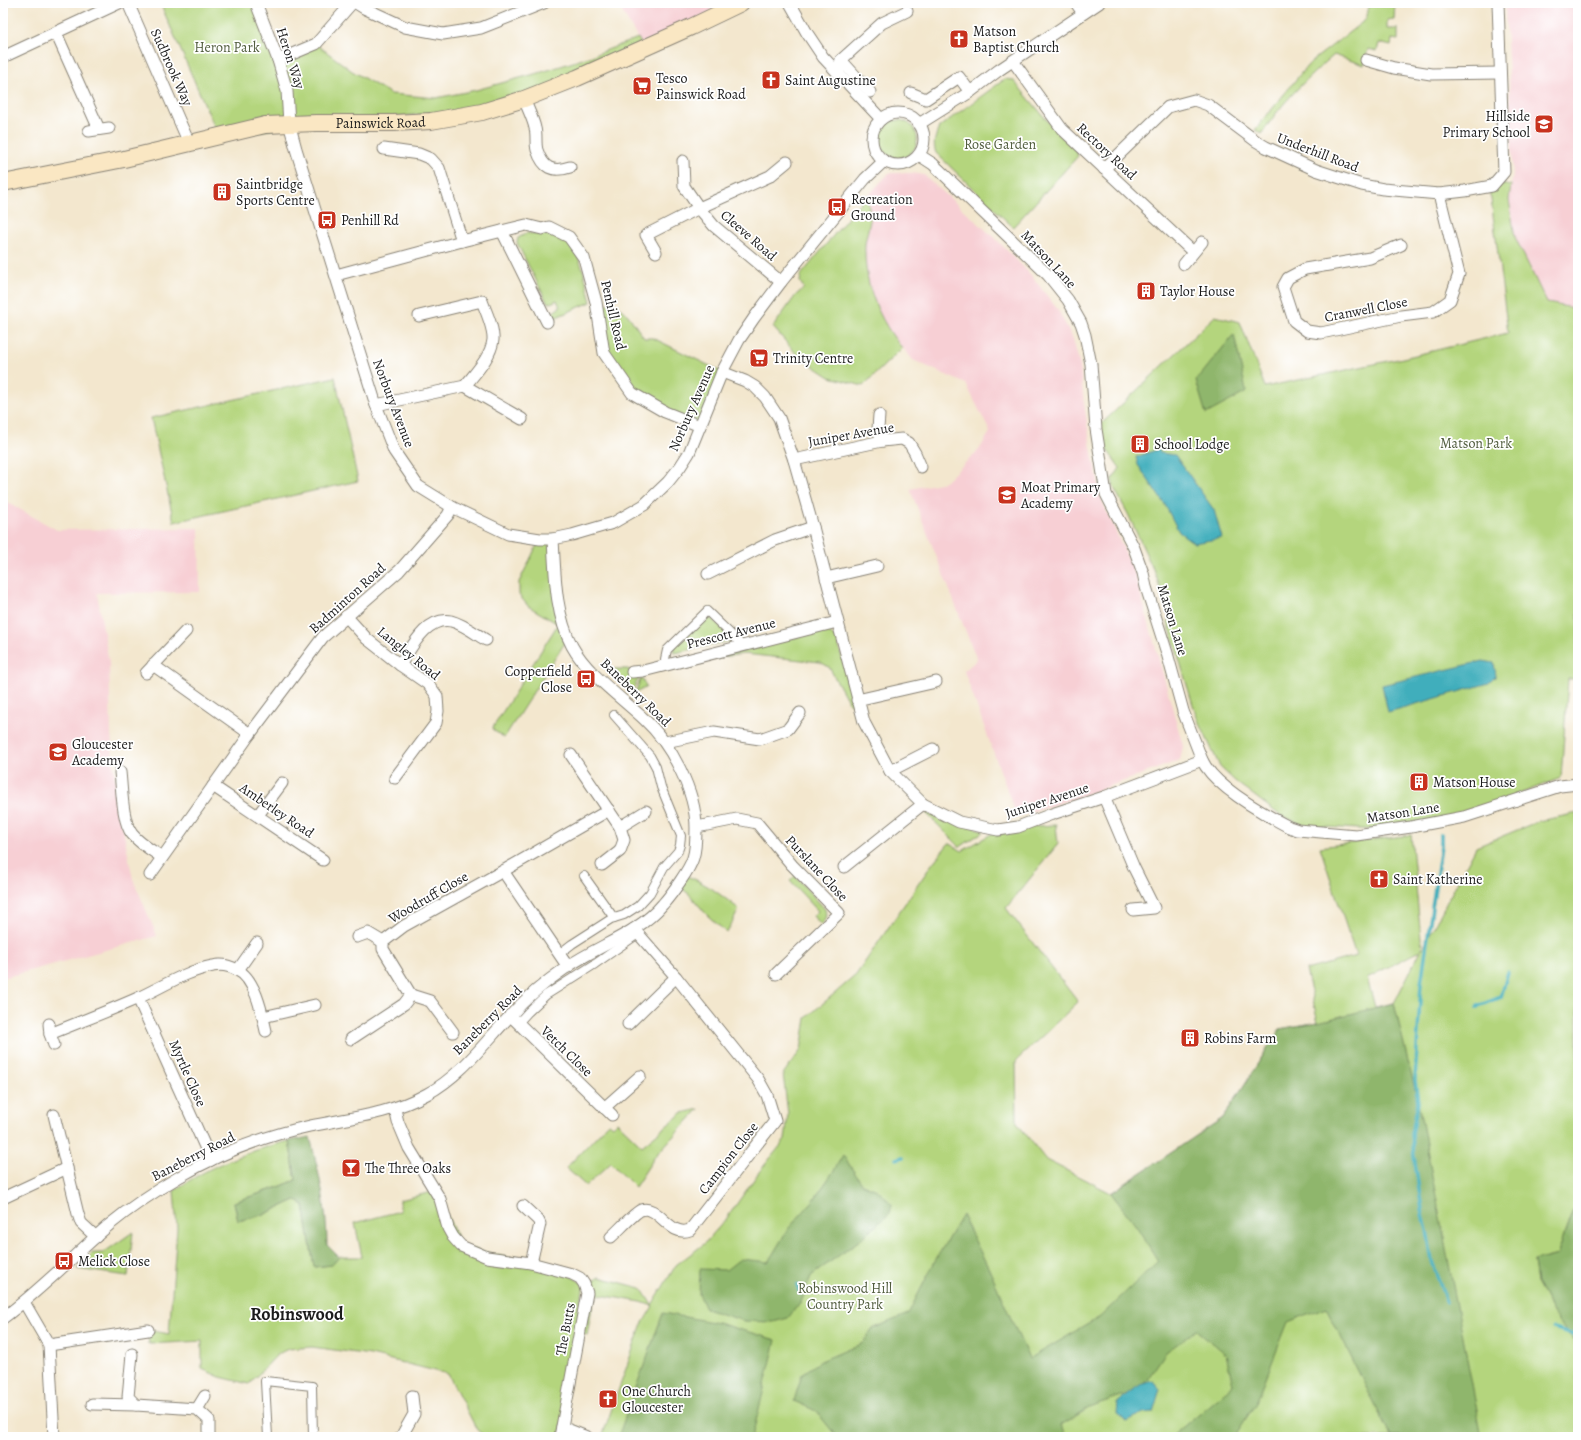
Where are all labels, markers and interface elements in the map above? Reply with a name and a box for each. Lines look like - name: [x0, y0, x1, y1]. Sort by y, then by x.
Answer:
- place label: Matson Baptist Church: [973, 22, 1060, 57]
- street label: Sudbrook Way: [146, 25, 197, 110]
- street label: Heron Way: [272, 25, 310, 92]
- church icon: Matson Baptist Church: [948, 28, 970, 50]
- park label: Heron Park: [194, 38, 260, 57]
- place label: Tesco Painswick Road: [656, 69, 746, 104]
- church icon: Saint Augustine: [760, 69, 782, 91]
- place label: Saint Augustine: [785, 71, 876, 90]
- supermarket icon: Tesco Painswick Road: [631, 75, 653, 97]
- place label: Hillside Primary School: [1442, 107, 1531, 142]
- street label: Painswick Road: [336, 112, 427, 133]
- school or university icon: Hillside Primary School: [1533, 113, 1555, 135]
- street label: Rectory Road: [1073, 119, 1141, 184]
- street label: Underhill Road: [1274, 128, 1362, 177]
- park label: Rose Garden: [964, 135, 1036, 154]
- place label: Saintbridge Sports Centre: [236, 175, 315, 210]
- building icon: Saintbridge Sports Centre: [211, 181, 233, 203]
- place label: Recreation Ground: [851, 190, 913, 225]
- bus stop icon: Recreation Ground: [826, 196, 848, 218]
- street label: Cleeve Road: [716, 206, 781, 265]
- bus stop icon: Penhill Rd: [316, 209, 338, 231]
- place label: Penhill Rd: [341, 211, 399, 230]
- street label: Matson Lane: [1017, 226, 1081, 293]
- street label: Penhill Road: [596, 278, 631, 352]
- building icon: Taylor House: [1135, 280, 1157, 302]
- place label: Taylor House: [1160, 282, 1235, 301]
- street label: Cranwell Close: [1323, 292, 1409, 327]
- supermarket icon: Trinity Centre: [748, 347, 770, 369]
- place label: Trinity Centre: [773, 349, 853, 368]
- street label: Norbury Avenue: [368, 356, 419, 450]
- street label: Norbury Avenue: [664, 362, 719, 455]
- street label: Juniper Avenue: [807, 418, 895, 451]
- building icon: School Lodge: [1129, 433, 1151, 455]
- park label: Matson Park: [1440, 434, 1512, 453]
- place label: School Lodge: [1154, 435, 1230, 454]
- place label: Moat Primary Academy: [1020, 478, 1101, 513]
- school or university icon: Moat Primary Academy: [996, 484, 1018, 506]
- street label: Badminton Road: [305, 559, 390, 638]
- street label: Matson Lane: [1153, 582, 1192, 658]
- street label: Prescott Avenue: [685, 613, 778, 654]
- street label: Langley Road: [373, 622, 445, 685]
- street label: Baneberry Road: [596, 654, 675, 731]
- place label: Copperfield Close: [505, 662, 572, 697]
- bus stop icon: Copperfield Close: [575, 668, 597, 690]
- place label: Gloucester Academy: [71, 735, 134, 770]
- school or university icon: Gloucester Academy: [47, 741, 69, 763]
- building icon: Matson House: [1408, 771, 1430, 793]
- place label: Matson House: [1433, 773, 1516, 792]
- street label: Amberley Road: [235, 778, 318, 843]
- street label: Juniper Avenue: [1003, 778, 1091, 823]
- street label: Matson Lane: [1365, 797, 1441, 828]
- street label: Purslane Close: [781, 831, 852, 906]
- street label: Woodruff Close: [384, 867, 472, 928]
- church icon: Saint Katherine: [1368, 868, 1390, 890]
- place label: Saint Katherine: [1393, 870, 1482, 889]
- street label: Baneberry Road: [448, 981, 527, 1059]
- street label: Vetch Close: [536, 1021, 597, 1081]
- building icon: Robins Farm: [1179, 1027, 1201, 1049]
- place label: Robins Farm: [1204, 1029, 1277, 1048]
- street label: Myrtle Close: [164, 1037, 211, 1110]
- street label: Campion Close: [694, 1118, 763, 1198]
- street label: Baneberry Road: [148, 1127, 239, 1186]
- bar icon: The Three Oaks: [340, 1157, 362, 1179]
- place label: The Three Oaks: [365, 1159, 451, 1178]
- bus stop icon: Melick Close: [53, 1250, 75, 1272]
- place label: Melick Close: [78, 1252, 150, 1271]
- park label: Robinswood Hill Country Park: [798, 1279, 893, 1314]
- street label: The Butts: [551, 1301, 580, 1357]
- district label: Robinswood: [250, 1302, 344, 1326]
- place label: One Church Gloucester: [622, 1382, 691, 1417]
- church icon: One Church Gloucester: [597, 1388, 619, 1410]

